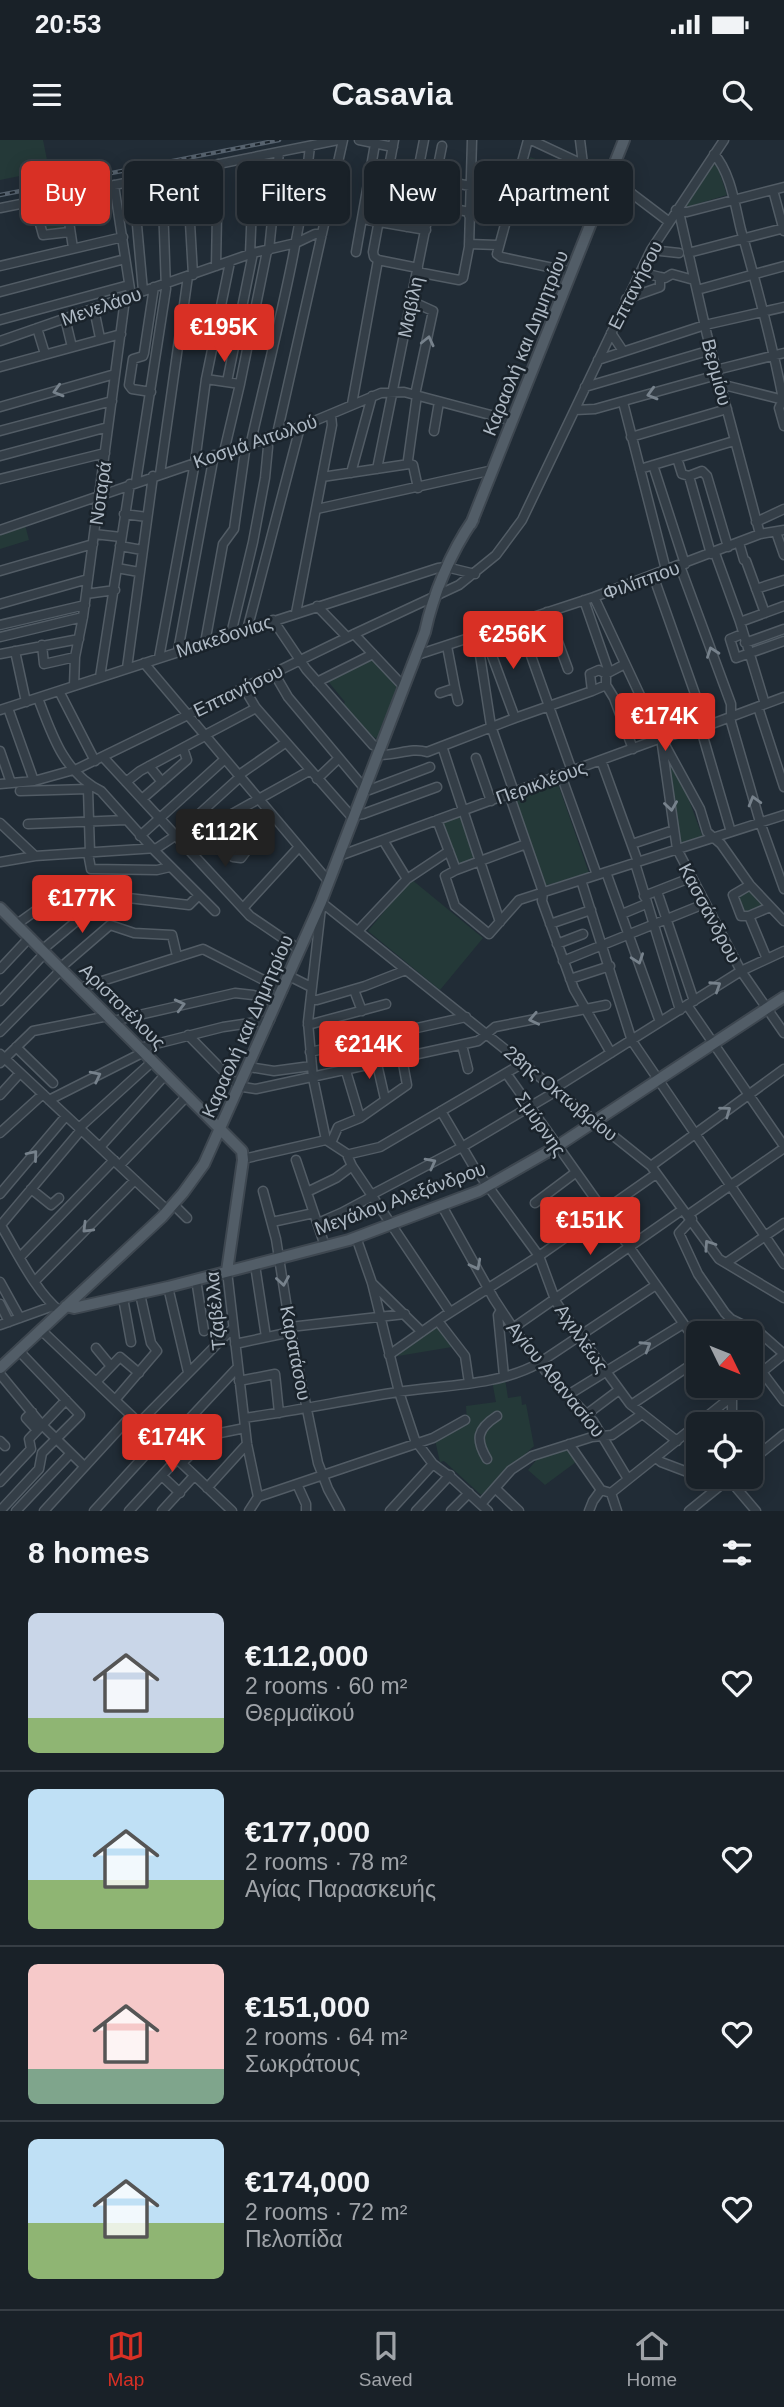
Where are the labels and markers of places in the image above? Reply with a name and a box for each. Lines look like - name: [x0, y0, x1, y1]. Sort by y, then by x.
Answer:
- pin: €195K: [175, 304, 273, 364]
- pin: €256K: [464, 612, 562, 671]
- pin: €174K: [616, 694, 714, 753]
- pin: €112K: [176, 810, 274, 869]
- pin: €177K: [33, 876, 131, 935]
- pin: €214K: [320, 1021, 418, 1081]
- pin: €151K: [541, 1198, 639, 1257]
- pin: €174K: [123, 1414, 221, 1474]

